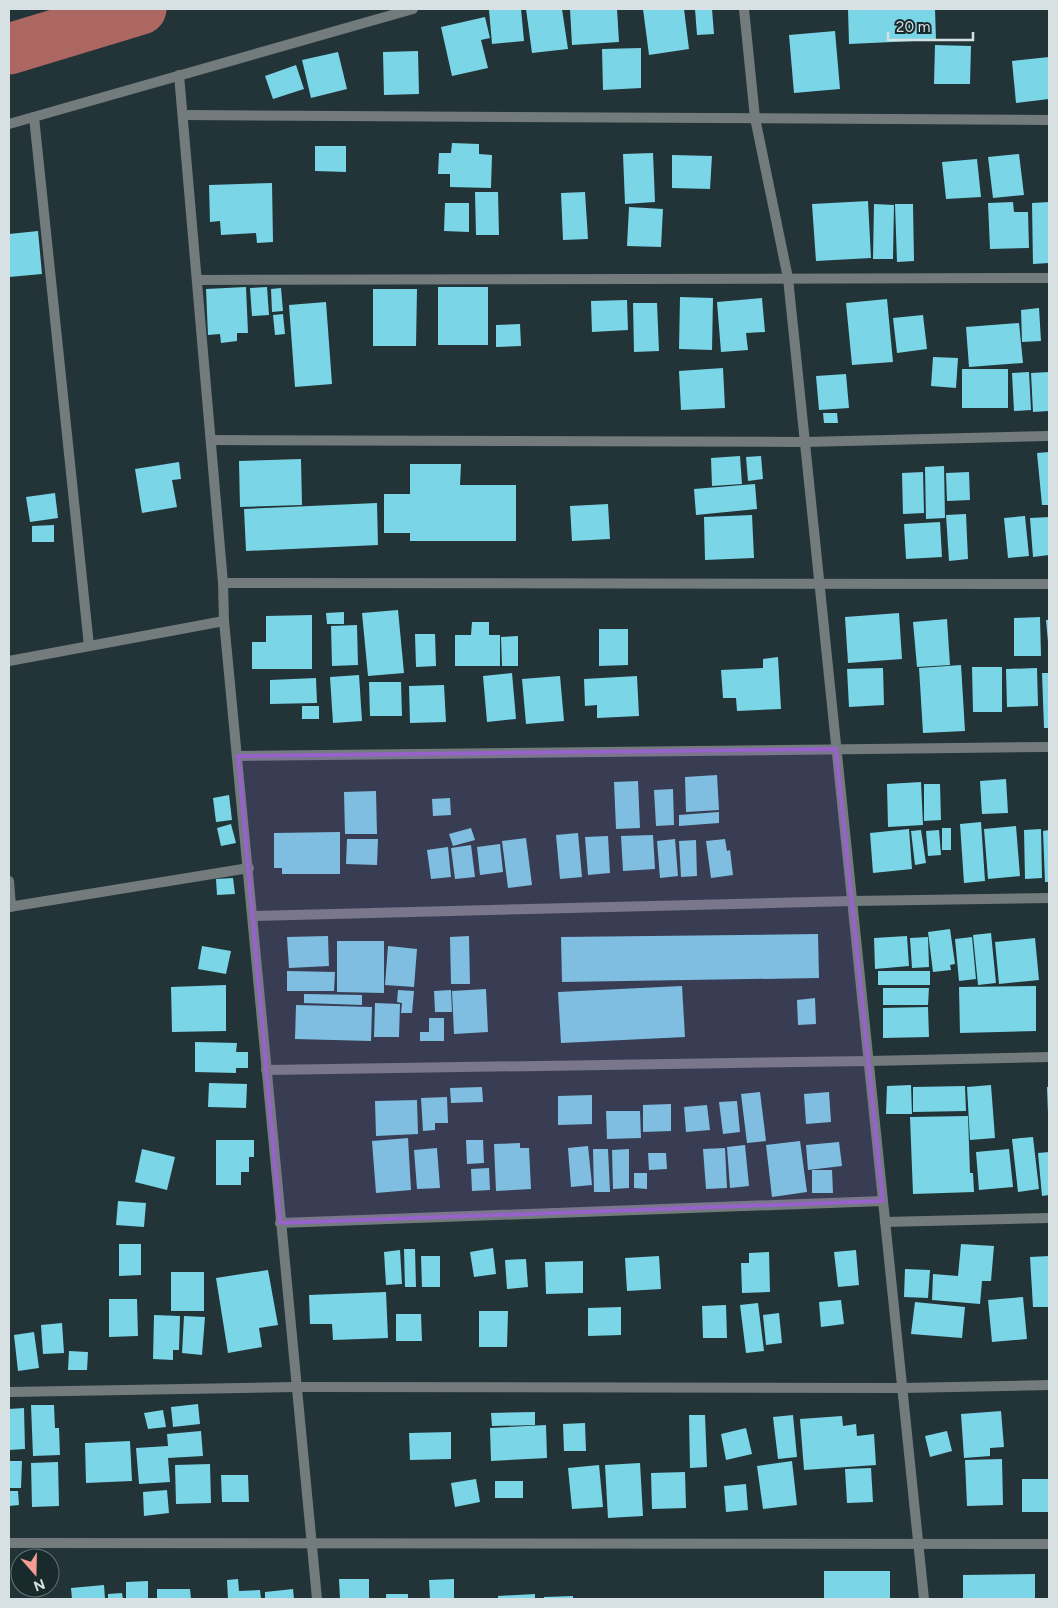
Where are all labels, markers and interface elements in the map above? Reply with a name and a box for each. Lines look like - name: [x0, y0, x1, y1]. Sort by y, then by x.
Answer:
- scale bar: [888, 10, 973, 42]
- text: 20 m: [896, 18, 930, 36]
- north arrow: [10, 1548, 60, 1598]
- text: N: [31, 1575, 47, 1595]

